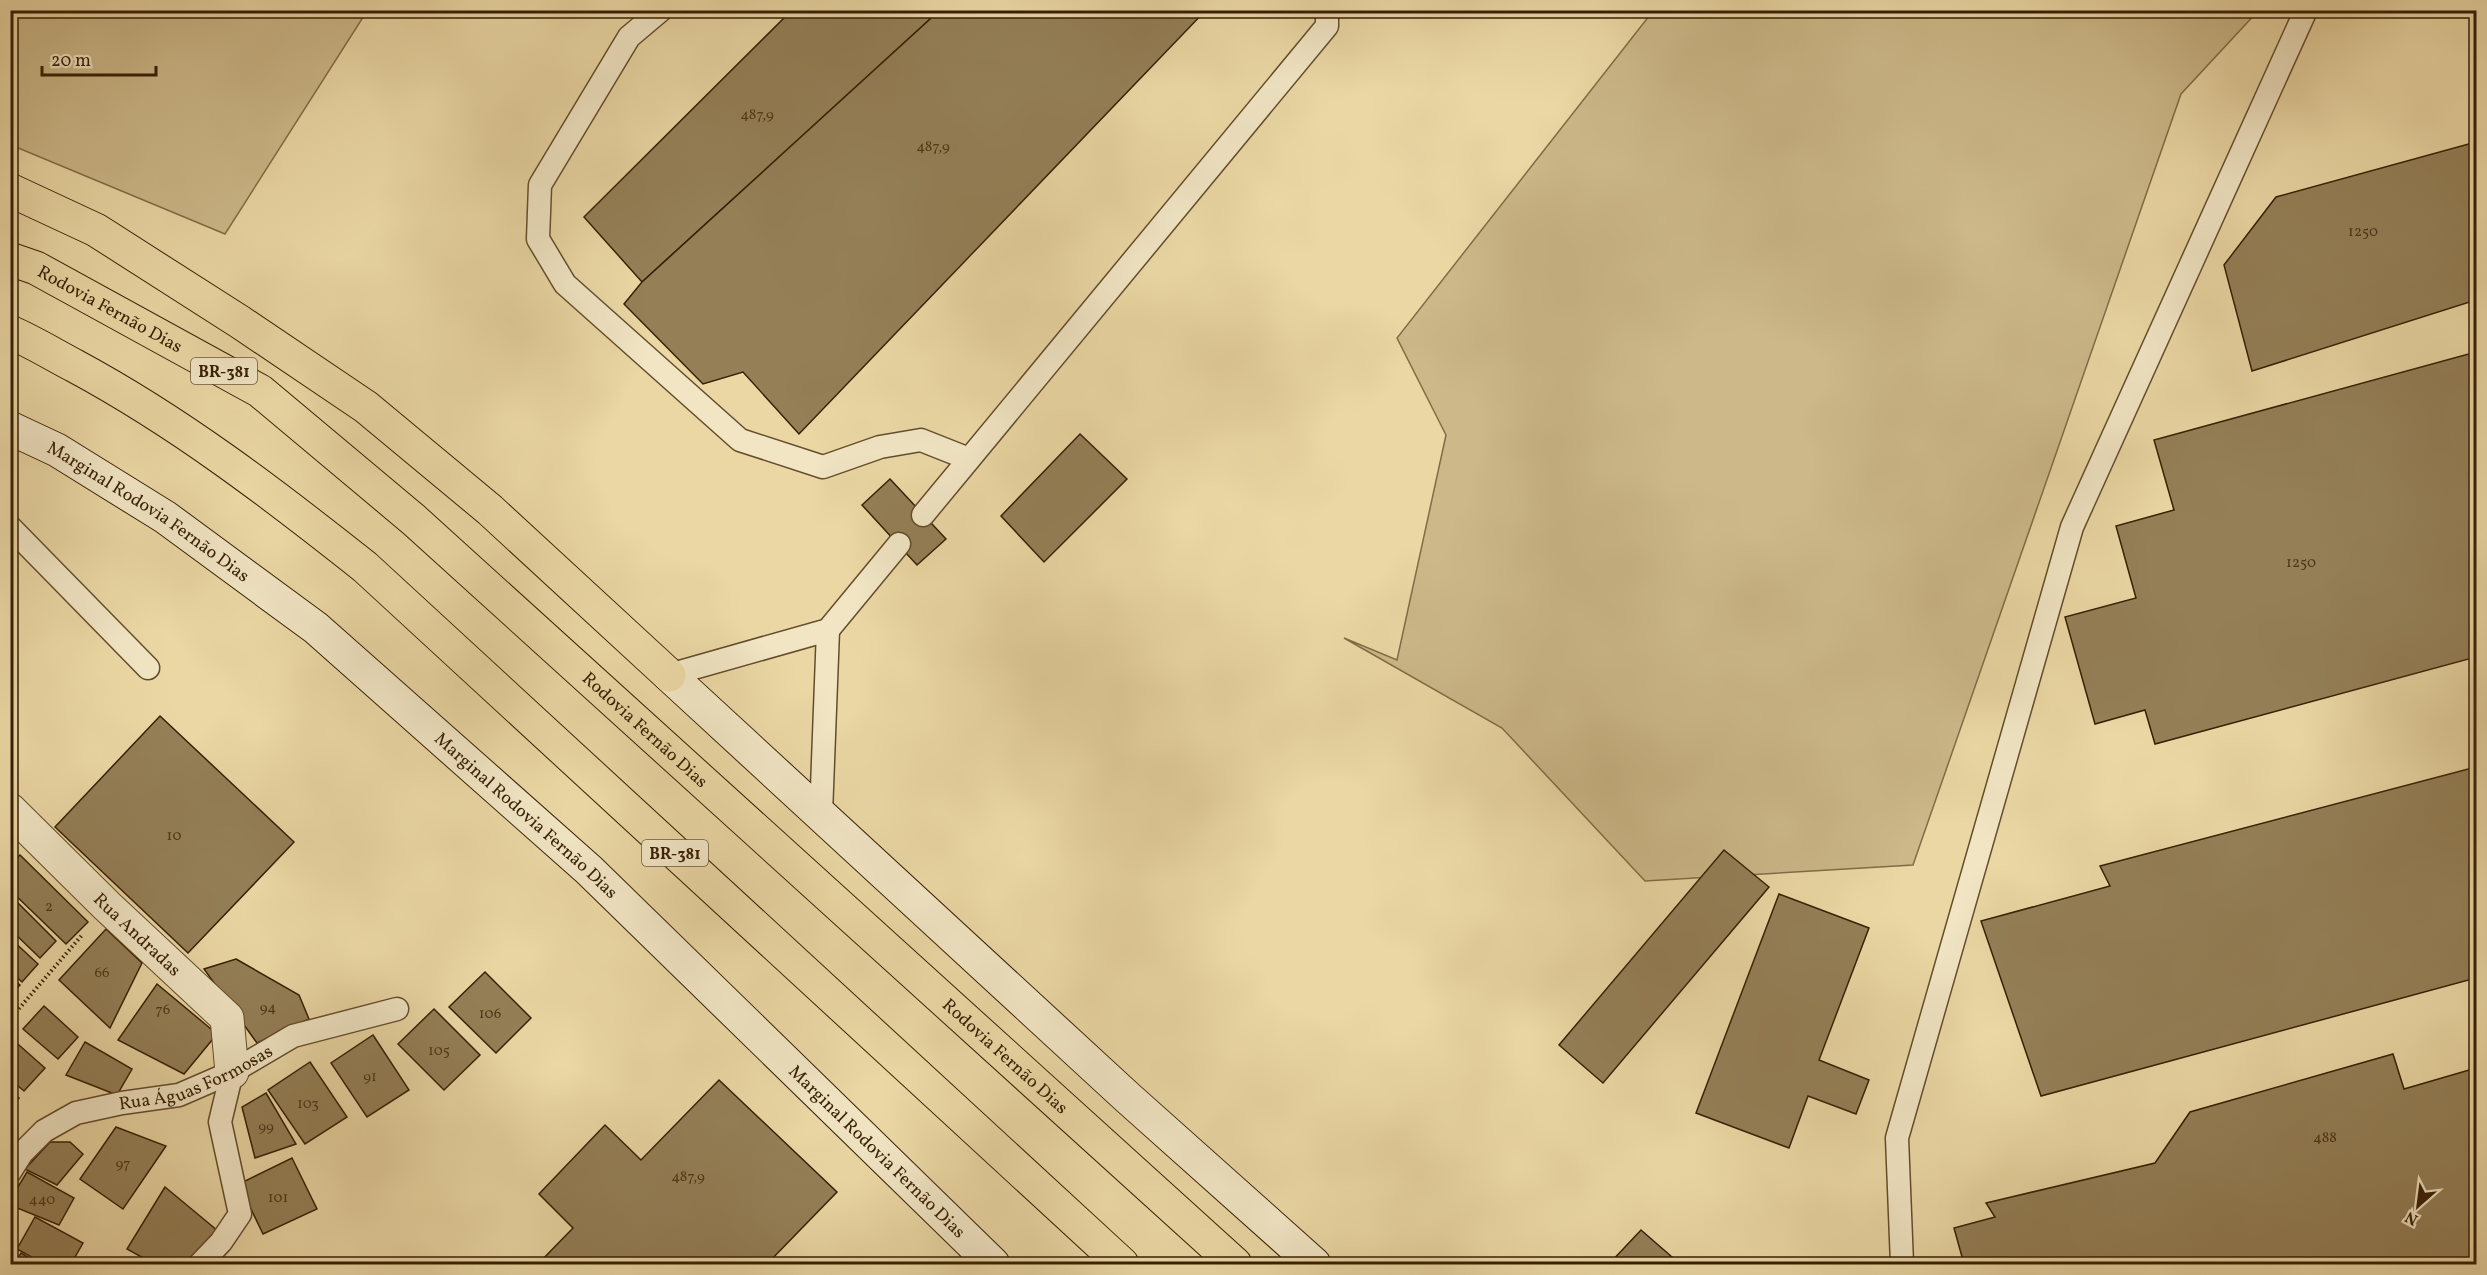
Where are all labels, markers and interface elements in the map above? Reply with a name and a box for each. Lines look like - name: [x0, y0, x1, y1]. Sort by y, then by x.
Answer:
- scale bar: [42, 39, 156, 77]
- text: 20 m: [51, 49, 91, 74]
- house number: 487,9: [740, 105, 774, 126]
- house number: 487,9: [916, 137, 950, 158]
- house number: 1250: [2348, 222, 2378, 243]
- street label: Rodovia Fernão Dias: [32, 260, 186, 360]
- road number: BR-381: [191, 358, 257, 384]
- street label: Marginal Rodovia Fernão Dias: [43, 436, 254, 589]
- house number: 1250: [2286, 553, 2316, 574]
- street label: Rodovia Fernão Dias: [576, 667, 713, 794]
- street label: Marginal Rodovia Fernão Dias: [428, 727, 623, 905]
- house number: 10: [167, 826, 181, 847]
- road number: BR-381: [642, 840, 708, 866]
- street label: Rua Andradas: [87, 888, 186, 983]
- house number: 2: [45, 897, 53, 918]
- house number: 66: [94, 963, 110, 984]
- street label: Rodovia Fernão Dias: [936, 993, 1073, 1121]
- house number: 94: [260, 998, 276, 1019]
- house number: 76: [156, 1000, 170, 1021]
- house number: 106: [479, 1004, 501, 1025]
- street label: Rua Águas Formosas: [117, 1040, 278, 1117]
- house number: 105: [428, 1041, 450, 1062]
- street label: Marginal Rodovia Fernão Dias: [782, 1060, 970, 1245]
- house number: 91: [363, 1067, 377, 1088]
- house number: 103: [297, 1094, 319, 1115]
- house number: 99: [258, 1117, 274, 1138]
- house number: 488: [2313, 1128, 2337, 1149]
- house number: 97: [115, 1154, 131, 1175]
- house number: 487,9: [671, 1167, 705, 1188]
- north arrow: [2388, 1176, 2448, 1236]
- house number: 101: [268, 1188, 288, 1209]
- house number: 440: [29, 1190, 55, 1211]
- text: N: [2401, 1205, 2422, 1230]

